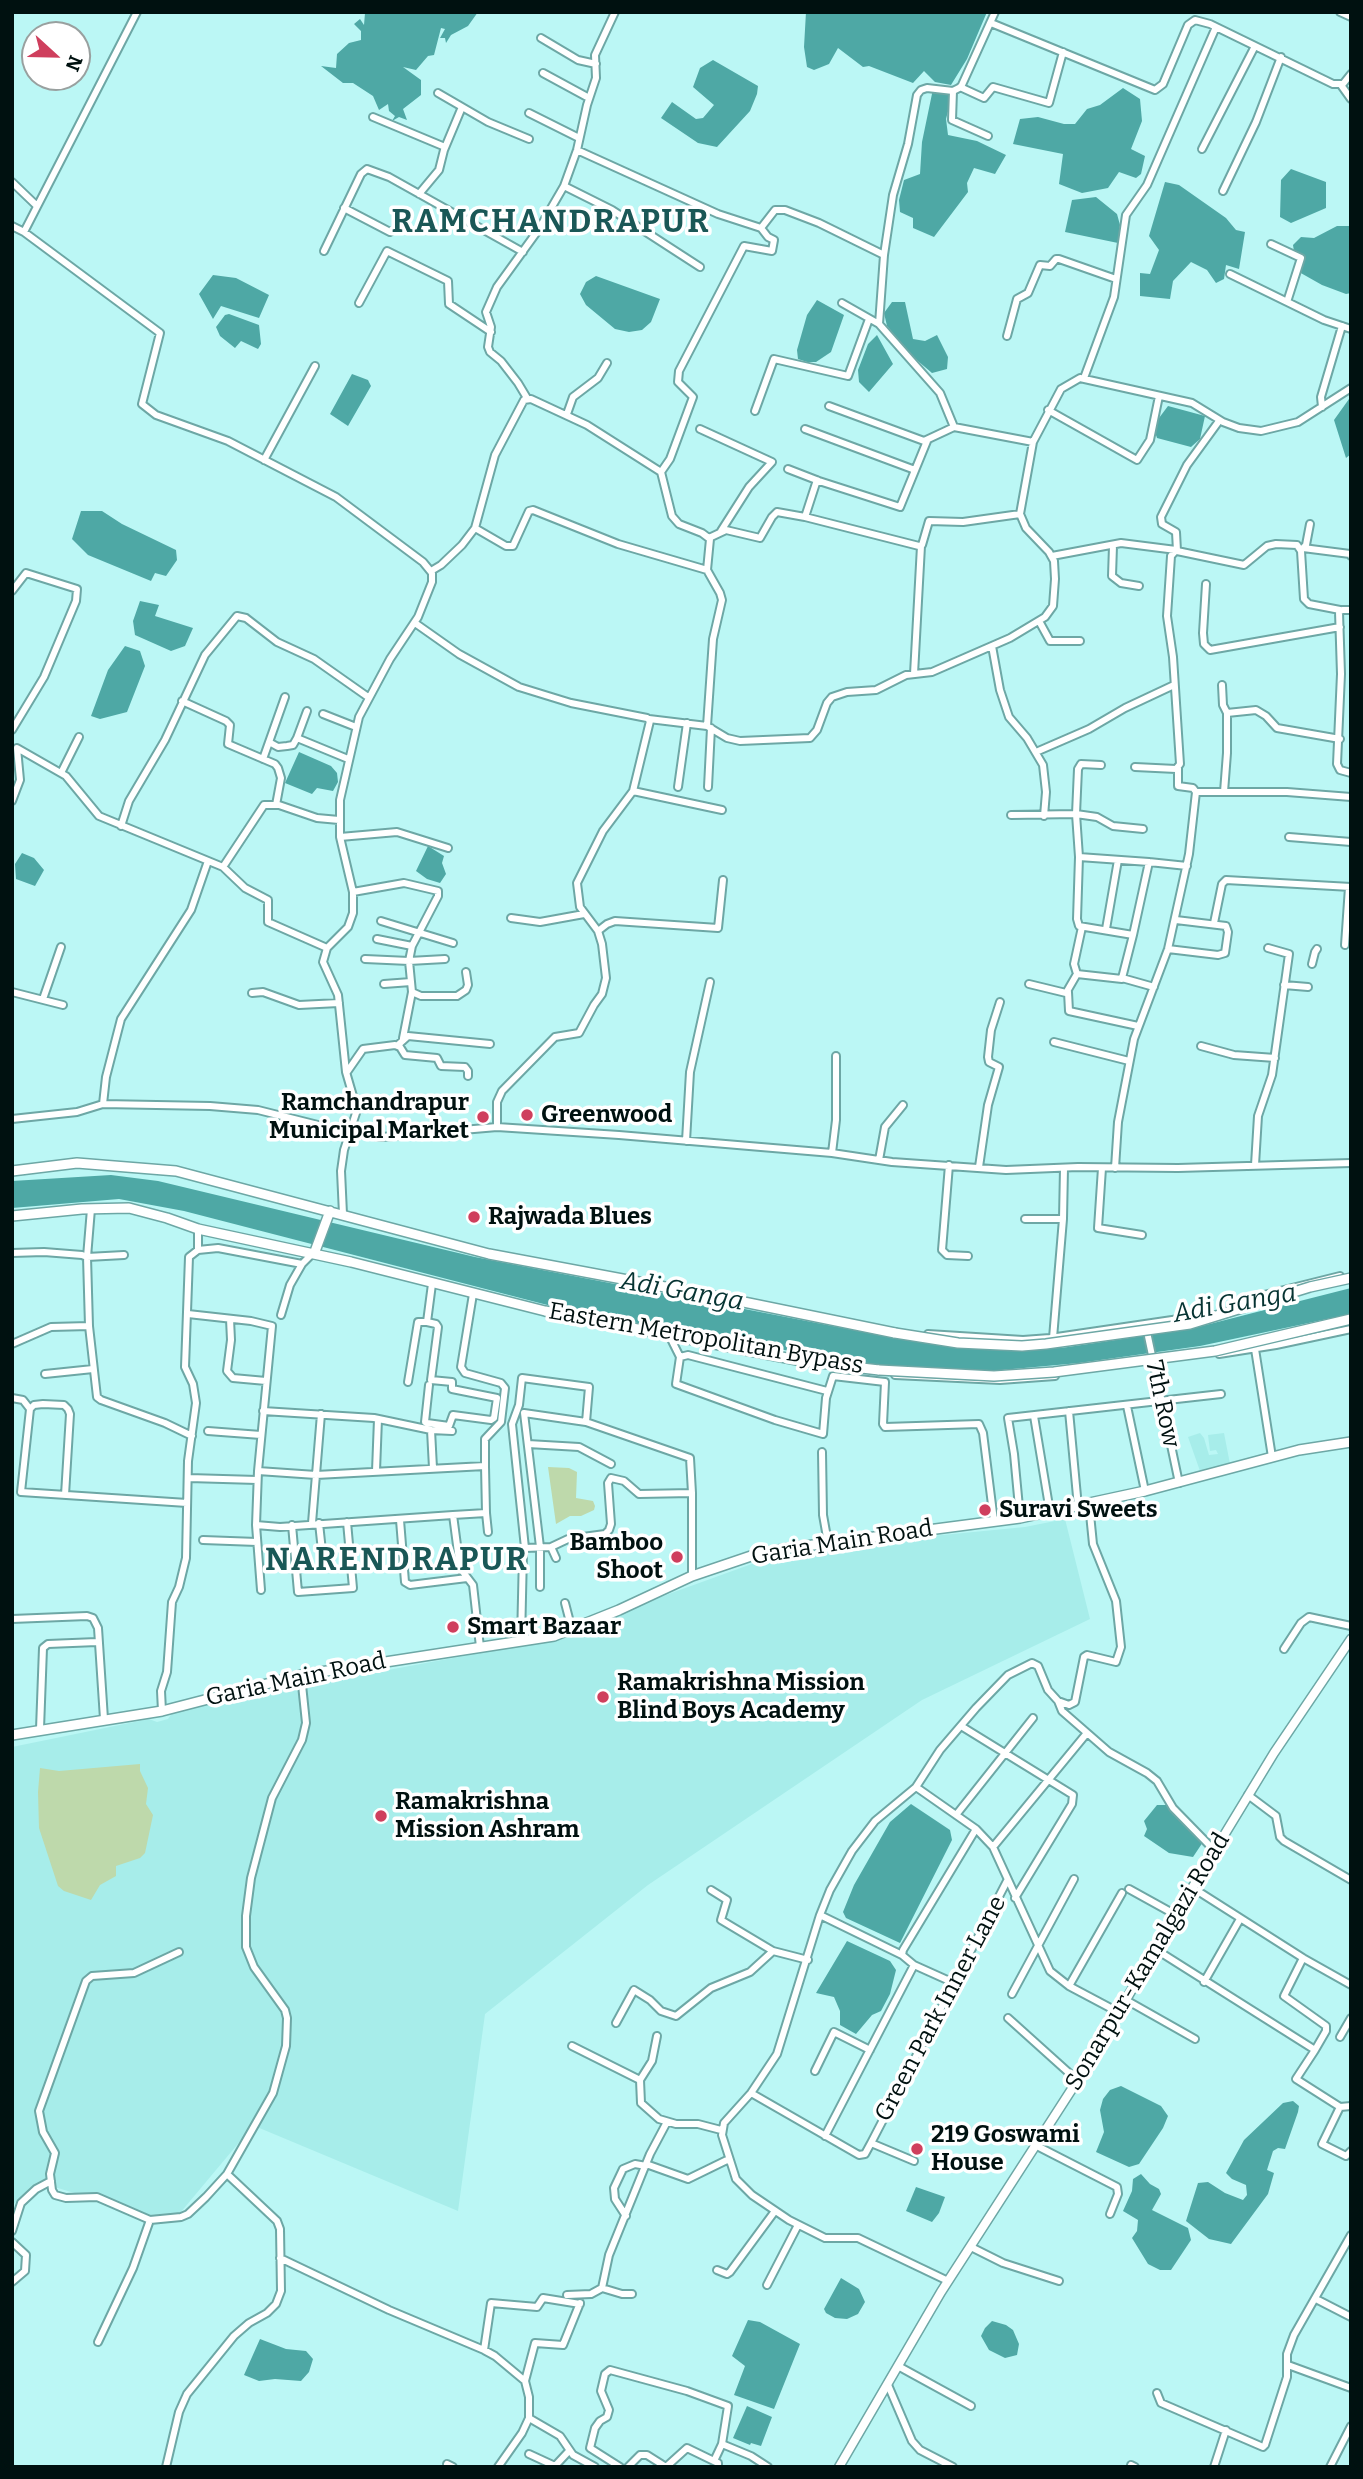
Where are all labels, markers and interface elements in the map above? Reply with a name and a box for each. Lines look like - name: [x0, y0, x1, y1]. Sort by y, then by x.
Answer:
- north arrow: [21, 21, 91, 91]
- text: N: [61, 52, 87, 74]
- district label: RAMCHANDRAPUR: [393, 204, 709, 242]
- place label: Ramchandrapur Municipal Market: [269, 1089, 469, 1145]
- place label: Greenwood: [541, 1101, 672, 1129]
- marker: Greenwood: [519, 1107, 535, 1123]
- marker: Ramchandrapur Municipal Market: [475, 1109, 491, 1125]
- place label: Rajwada Blues: [488, 1203, 652, 1231]
- marker: Rajwada Blues: [466, 1209, 482, 1225]
- water label: Adi Ganga: [618, 1266, 746, 1318]
- water label: Adi Ganga: [1171, 1278, 1299, 1330]
- street label: Eastern Metropolitan Bypass: [546, 1297, 866, 1381]
- street label: 7th Row: [1139, 1358, 1185, 1450]
- place label: Suravi Sweets: [999, 1496, 1158, 1524]
- marker: Suravi Sweets: [977, 1502, 993, 1518]
- street label: Garia Main Road: [749, 1514, 935, 1572]
- place label: Bamboo Shoot: [570, 1529, 663, 1585]
- district label: NARENDRAPUR: [266, 1542, 528, 1580]
- marker: Bamboo Shoot: [669, 1549, 685, 1565]
- place label: Smart Bazaar: [467, 1613, 621, 1641]
- marker: Smart Bazaar: [445, 1619, 461, 1635]
- street label: Garia Main Road: [203, 1647, 389, 1713]
- place label: Ramakrishna Mission Blind Boys Academy: [617, 1669, 865, 1725]
- marker: Ramakrishna Mission Blind Boys Academy: [595, 1689, 611, 1705]
- place label: Ramakrishna Mission Ashram: [395, 1788, 579, 1844]
- marker: Ramakrishna Mission Ashram: [373, 1808, 389, 1824]
- street label: Sonarpur-Kamalgazi Road: [1060, 1828, 1236, 2096]
- street label: Green Park Inner Lane: [869, 1891, 1013, 2127]
- place label: 219 Goswami House: [931, 2121, 1080, 2177]
- marker: 219 Goswami House: [909, 2141, 925, 2157]

